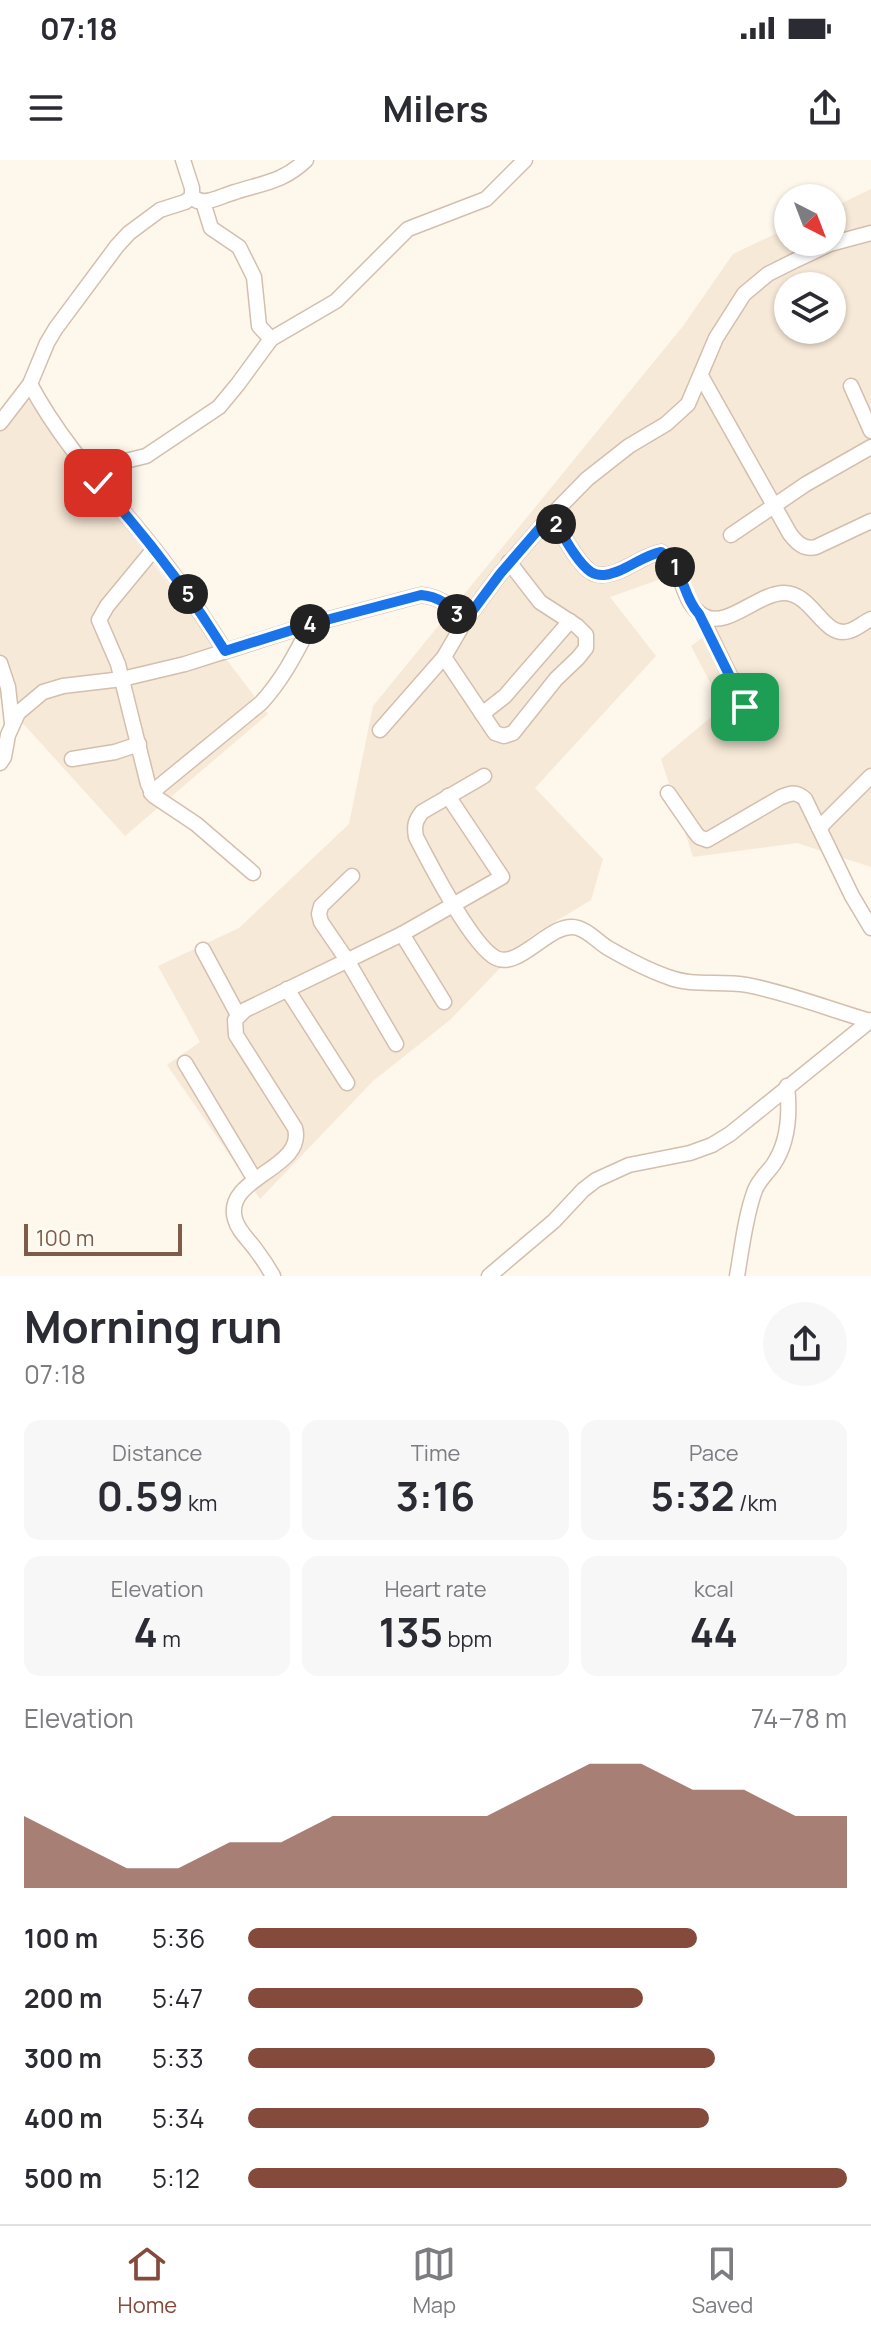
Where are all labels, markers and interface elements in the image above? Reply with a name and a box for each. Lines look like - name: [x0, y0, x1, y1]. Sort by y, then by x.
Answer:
- text: 07:18: [40, 8, 118, 49]
- text: Milers: [383, 84, 488, 133]
- icon: menu: [24, 86, 68, 130]
- icon: share: [803, 86, 847, 130]
- north arrow: [774, 184, 846, 256]
- map controls: [774, 184, 846, 344]
- button: layers: [774, 272, 846, 344]
- pin: [64, 449, 132, 517]
- icon: check: [76, 461, 120, 505]
- pin: 2: [536, 504, 576, 544]
- text: 2: [549, 509, 563, 539]
- pin: 1: [655, 547, 695, 587]
- text: 1: [670, 552, 680, 582]
- pin: 5: [168, 574, 208, 614]
- text: 5: [182, 579, 194, 609]
- pin: 3: [437, 594, 477, 634]
- text: 3: [451, 599, 463, 629]
- pin: 4: [290, 604, 330, 644]
- text: 4: [303, 609, 317, 639]
- pin: [711, 673, 779, 741]
- icon: arrive: [723, 685, 767, 729]
- scale bar: [24, 1220, 182, 1256]
- text: 100 m: [36, 1223, 94, 1253]
- text: Morning run: [24, 1296, 282, 1356]
- button: share: [763, 1302, 847, 1386]
- text: 07:18: [24, 1356, 86, 1392]
- text: Distance: [112, 1438, 202, 1468]
- text: Time: [411, 1438, 460, 1468]
- text: Pace: [689, 1438, 739, 1468]
- text: 0.59: [97, 1468, 184, 1523]
- text: 3:16: [396, 1468, 475, 1523]
- text: 5:32: [650, 1468, 735, 1523]
- text: km: [184, 1488, 218, 1518]
- text: /km: [735, 1488, 777, 1518]
- text: Elevation: [111, 1574, 204, 1604]
- text: Heart rate: [384, 1574, 487, 1604]
- text: kcal: [694, 1574, 734, 1604]
- text: 4: [133, 1604, 158, 1659]
- text: 135: [379, 1604, 443, 1659]
- text: 44: [690, 1604, 738, 1659]
- text: m: [158, 1624, 181, 1654]
- text: bpm: [443, 1624, 492, 1654]
- text: Elevation: [24, 1700, 134, 1736]
- text: 74–78 m: [751, 1700, 847, 1736]
- text: 100 m: [24, 1920, 98, 1956]
- text: 5:36: [152, 1920, 205, 1956]
- text: 200 m: [24, 1980, 102, 2016]
- text: 5:47: [152, 1980, 203, 2016]
- text: 300 m: [24, 2040, 102, 2076]
- text: 5:33: [152, 2040, 204, 2076]
- text: 400 m: [24, 2100, 103, 2136]
- text: 5:34: [152, 2100, 205, 2136]
- text: 500 m: [24, 2160, 102, 2196]
- text: 5:12: [152, 2160, 200, 2196]
- tab: Home: [118, 2242, 177, 2320]
- tab: Map: [412, 2242, 456, 2320]
- tab: Saved: [691, 2242, 753, 2320]

